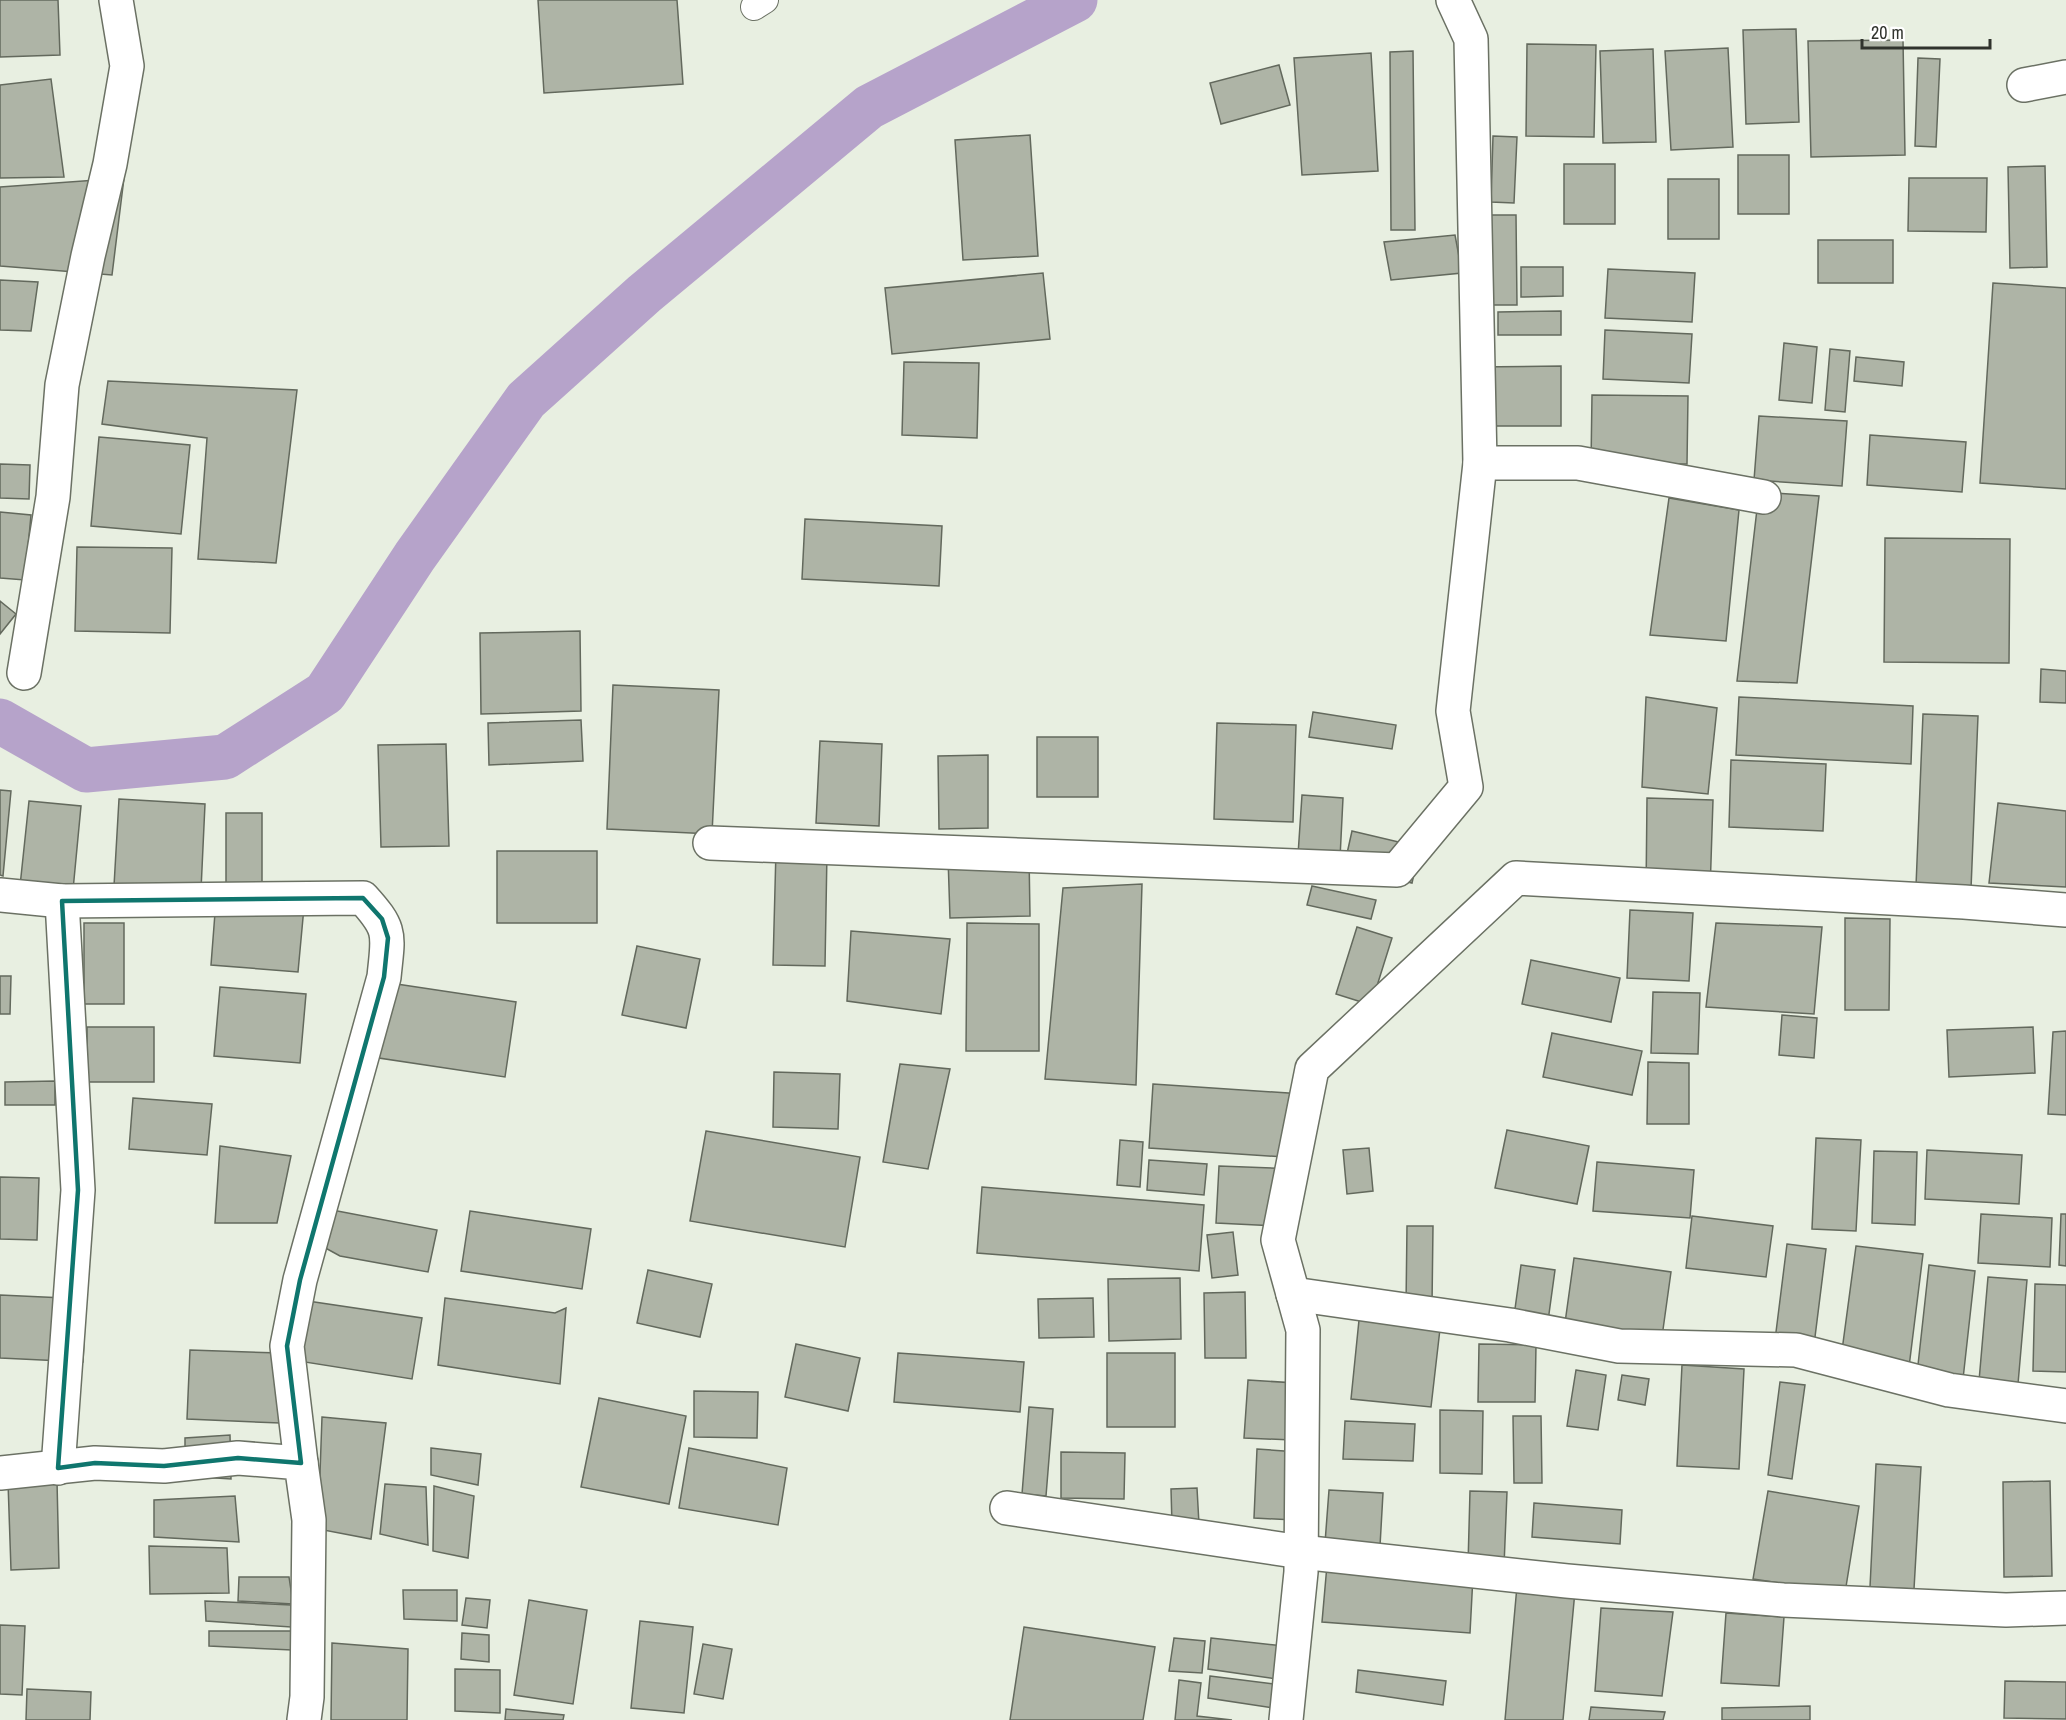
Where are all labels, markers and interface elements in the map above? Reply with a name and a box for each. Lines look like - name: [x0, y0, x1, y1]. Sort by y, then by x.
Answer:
- scale bar: [1862, 12, 1990, 50]
- text: 20 m: [1871, 20, 1904, 45]

